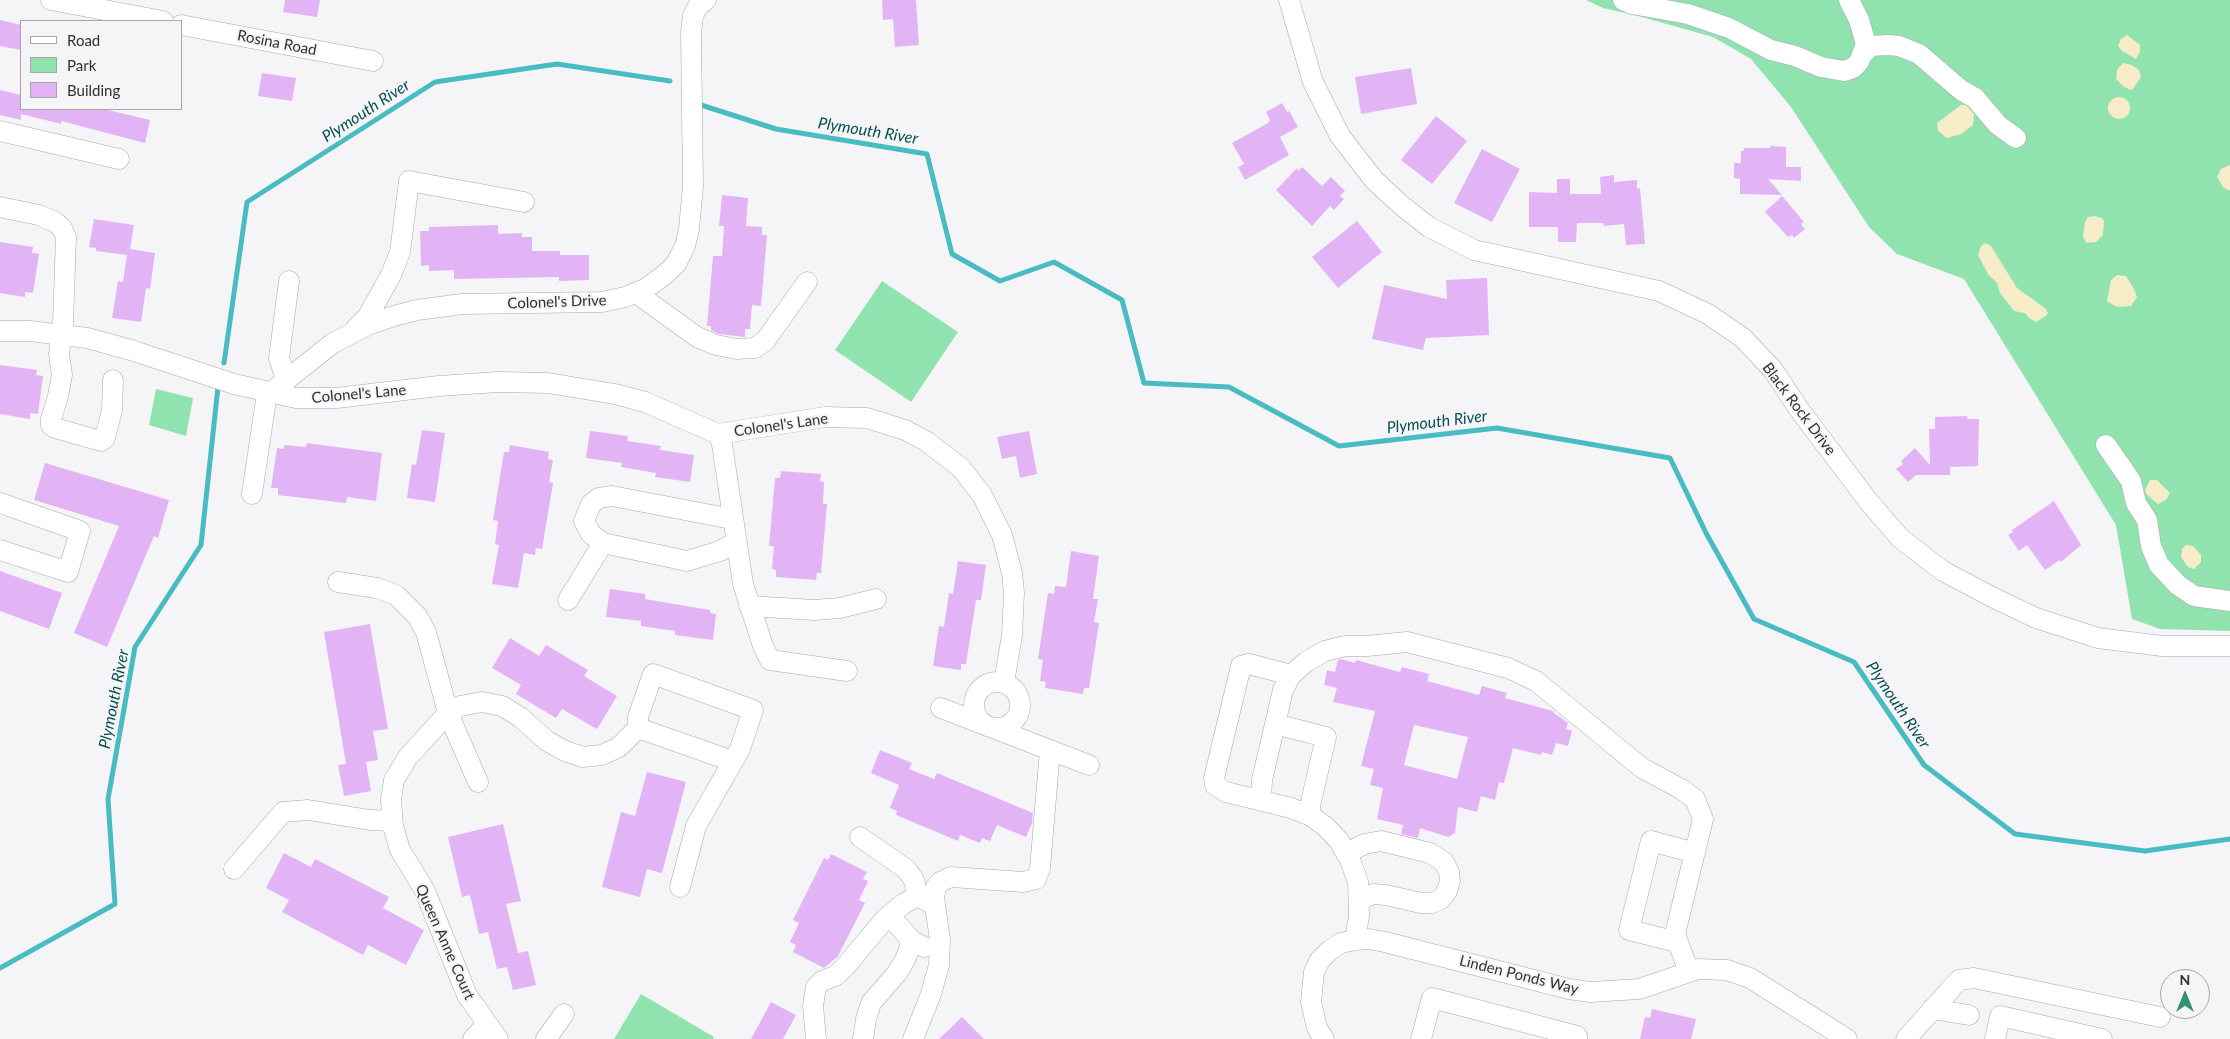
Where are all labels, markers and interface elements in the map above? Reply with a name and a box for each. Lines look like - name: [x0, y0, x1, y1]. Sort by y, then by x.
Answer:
- legend: [20, 20, 182, 110]
- street label: Rosina Road: [236, 26, 318, 60]
- text: Road: [67, 31, 100, 49]
- text: Park: [67, 56, 96, 74]
- water label: Plymouth River: [318, 75, 414, 147]
- text: Building: [67, 81, 120, 99]
- water label: Plymouth River: [817, 114, 919, 148]
- street label: Colonel's Drive: [507, 291, 607, 313]
- street label: Black Rock Drive: [1758, 359, 1840, 459]
- street label: Colonel's Lane: [311, 381, 407, 407]
- water label: Plymouth River: [1386, 406, 1488, 438]
- street label: Colonel's Lane: [733, 409, 829, 441]
- water label: Plymouth River: [95, 648, 133, 750]
- water label: Plymouth River: [1862, 658, 1934, 752]
- street label: Queen Anne Court: [411, 881, 479, 1003]
- street label: Linden Ponds Way: [1458, 951, 1580, 999]
- north arrow: [2160, 969, 2210, 1019]
- text: N: [2180, 971, 2190, 988]

